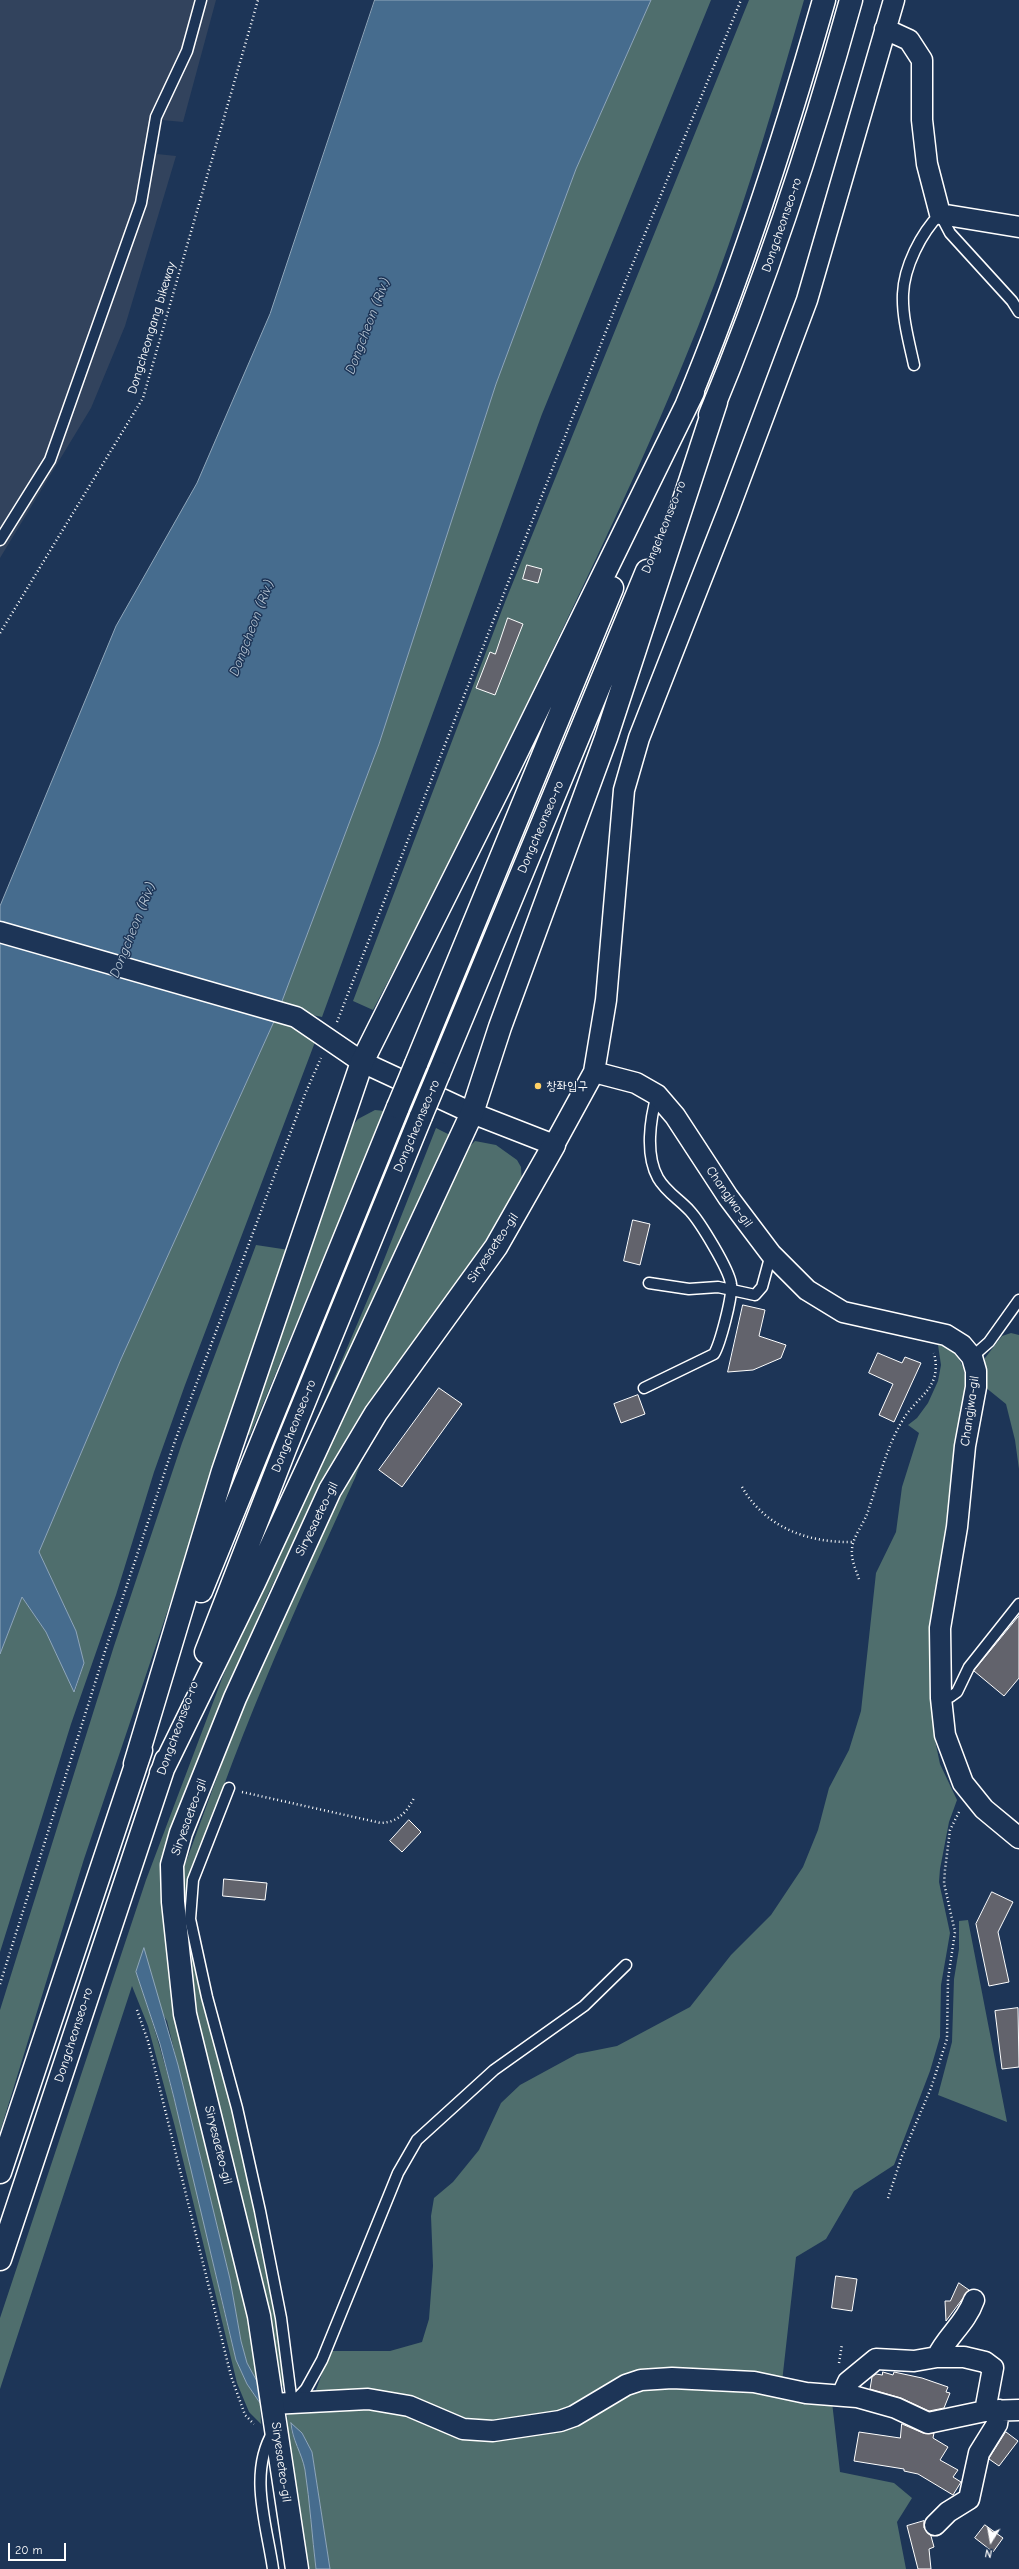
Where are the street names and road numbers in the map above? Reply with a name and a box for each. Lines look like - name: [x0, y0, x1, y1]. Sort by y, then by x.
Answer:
- street label: Dongcheonseo-ro: [759, 176, 805, 274]
- street label: Dongcheongang bikeway: [124, 260, 180, 396]
- street label: Dongcheonseo-ro: [638, 478, 690, 576]
- street label: Dongcheonseo-ro: [515, 779, 567, 875]
- street label: Dongcheonseo-ro: [391, 1078, 443, 1174]
- street label: Changjwa-gil: [702, 1163, 756, 1231]
- street label: Siryesaeteo-gil: [464, 1210, 522, 1286]
- street label: Changjwa-gil: [957, 1375, 983, 1447]
- street label: Dongcheonseo-ro: [268, 1377, 320, 1475]
- street label: Siryesaeteo-gil: [292, 1479, 342, 1559]
- street label: Dongcheonseo-ro: [154, 1679, 202, 1777]
- street label: Siryesaeteo-gil: [168, 1776, 210, 1858]
- street label: Dongcheonseo-ro: [51, 1986, 97, 2084]
- street label: Siryesaeteo-gil: [201, 2104, 235, 2186]
- street label: Siryesaeteo-gil: [268, 2421, 294, 2503]

